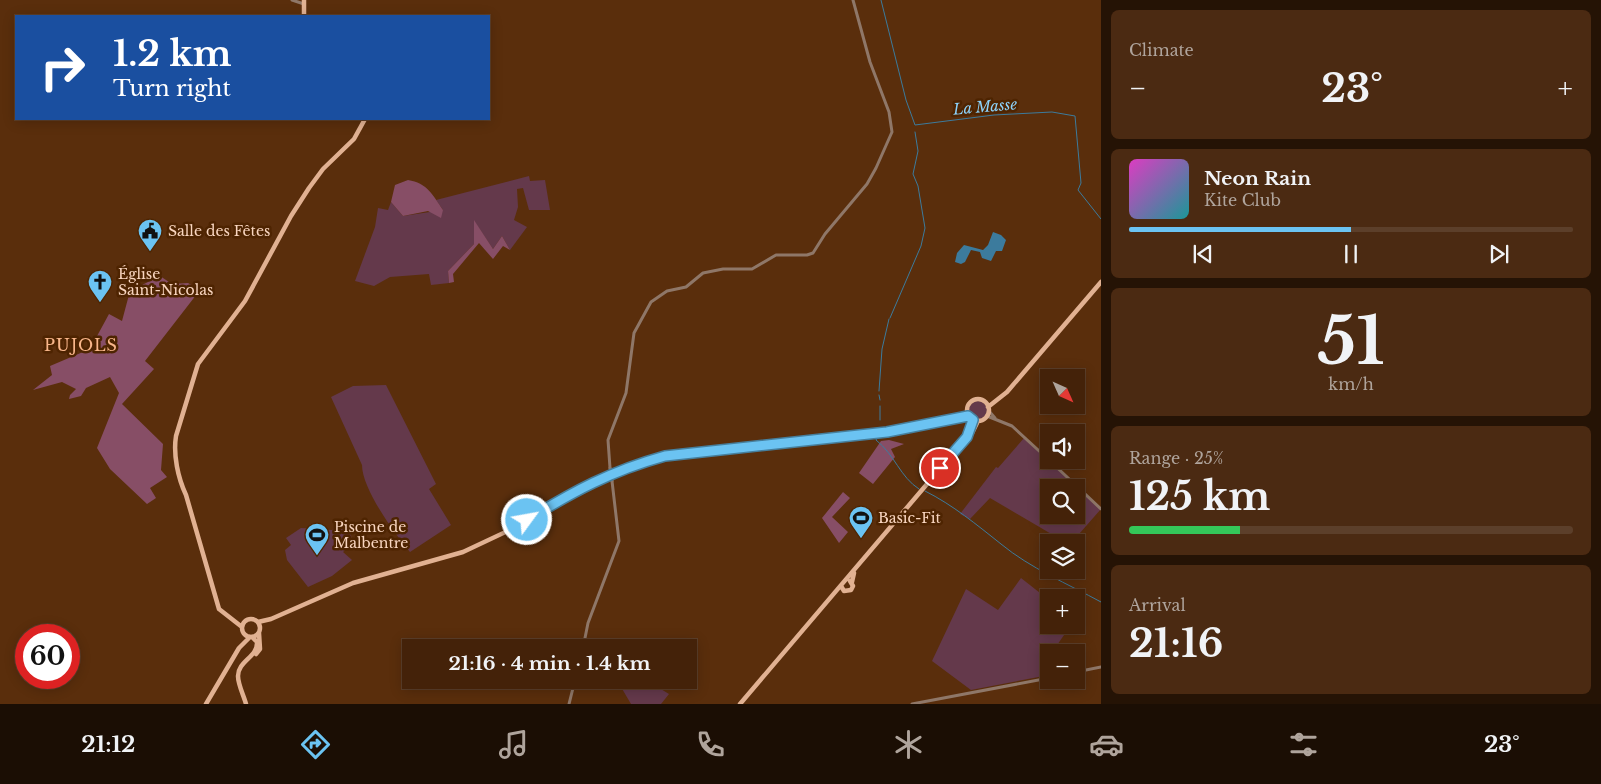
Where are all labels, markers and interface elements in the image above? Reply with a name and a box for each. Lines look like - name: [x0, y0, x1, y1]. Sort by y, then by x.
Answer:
- text: 1.2 km: [113, 32, 231, 75]
- icon: right: [30, 35, 95, 100]
- text: Climate: [1129, 40, 1194, 60]
- text: 23°: [1321, 65, 1383, 112]
- text: −: [1129, 71, 1147, 106]
- text: +: [1558, 71, 1573, 106]
- text: Turn right: [113, 75, 231, 102]
- water label: La Masse: [951, 94, 1018, 119]
- text: Neon Rain: [1204, 167, 1311, 190]
- text: Kite Club: [1204, 190, 1281, 210]
- public building icon: Salle des Fêtes: [137, 218, 163, 252]
- place label: Salle des Fêtes: [168, 222, 270, 240]
- icon: previous: [1189, 240, 1217, 268]
- icon: pause: [1337, 240, 1365, 268]
- icon: next: [1485, 240, 1513, 268]
- place label: Église Saint-Nicolas: [118, 265, 213, 299]
- church icon: Église Saint-Nicolas: [87, 269, 113, 303]
- text: 51: [1317, 301, 1385, 382]
- district label: PUJOLS: [44, 335, 118, 355]
- north arrow: [1040, 369, 1085, 414]
- map controls: [1040, 369, 1085, 689]
- text: km/h: [1328, 374, 1374, 394]
- button: sound: [1040, 424, 1085, 469]
- pin: [919, 447, 961, 489]
- text: Range · 25%: [1129, 448, 1224, 468]
- icon: arrive: [926, 454, 954, 482]
- text: 125 km: [1129, 473, 1270, 520]
- button: search: [1040, 479, 1085, 524]
- position arrow: [500, 493, 552, 545]
- sports icon: Basic-Fit: [848, 505, 874, 539]
- place label: Basic-Fit: [878, 509, 941, 527]
- place label: Piscine de Malbentre: [334, 518, 408, 552]
- sports icon: Piscine de Malbentre: [304, 522, 330, 556]
- button: layers: [1040, 534, 1085, 579]
- button: +: [1040, 589, 1085, 634]
- text: Arrival: [1129, 595, 1186, 615]
- text: 21:16: [1129, 620, 1223, 667]
- speed limit sign: 60: [15, 624, 80, 689]
- button: −: [1040, 644, 1085, 689]
- text: 21:16 · 4 min · 1.4 km: [449, 652, 650, 675]
- icon: directions: [298, 727, 333, 762]
- icon: music: [496, 727, 531, 762]
- icon: phone: [693, 727, 728, 762]
- icon: climate: [891, 727, 926, 762]
- icon: car: [1089, 727, 1124, 762]
- icon: filters: [1286, 727, 1321, 762]
- text: 21:12: [81, 731, 135, 758]
- text: 23°: [1484, 731, 1520, 758]

